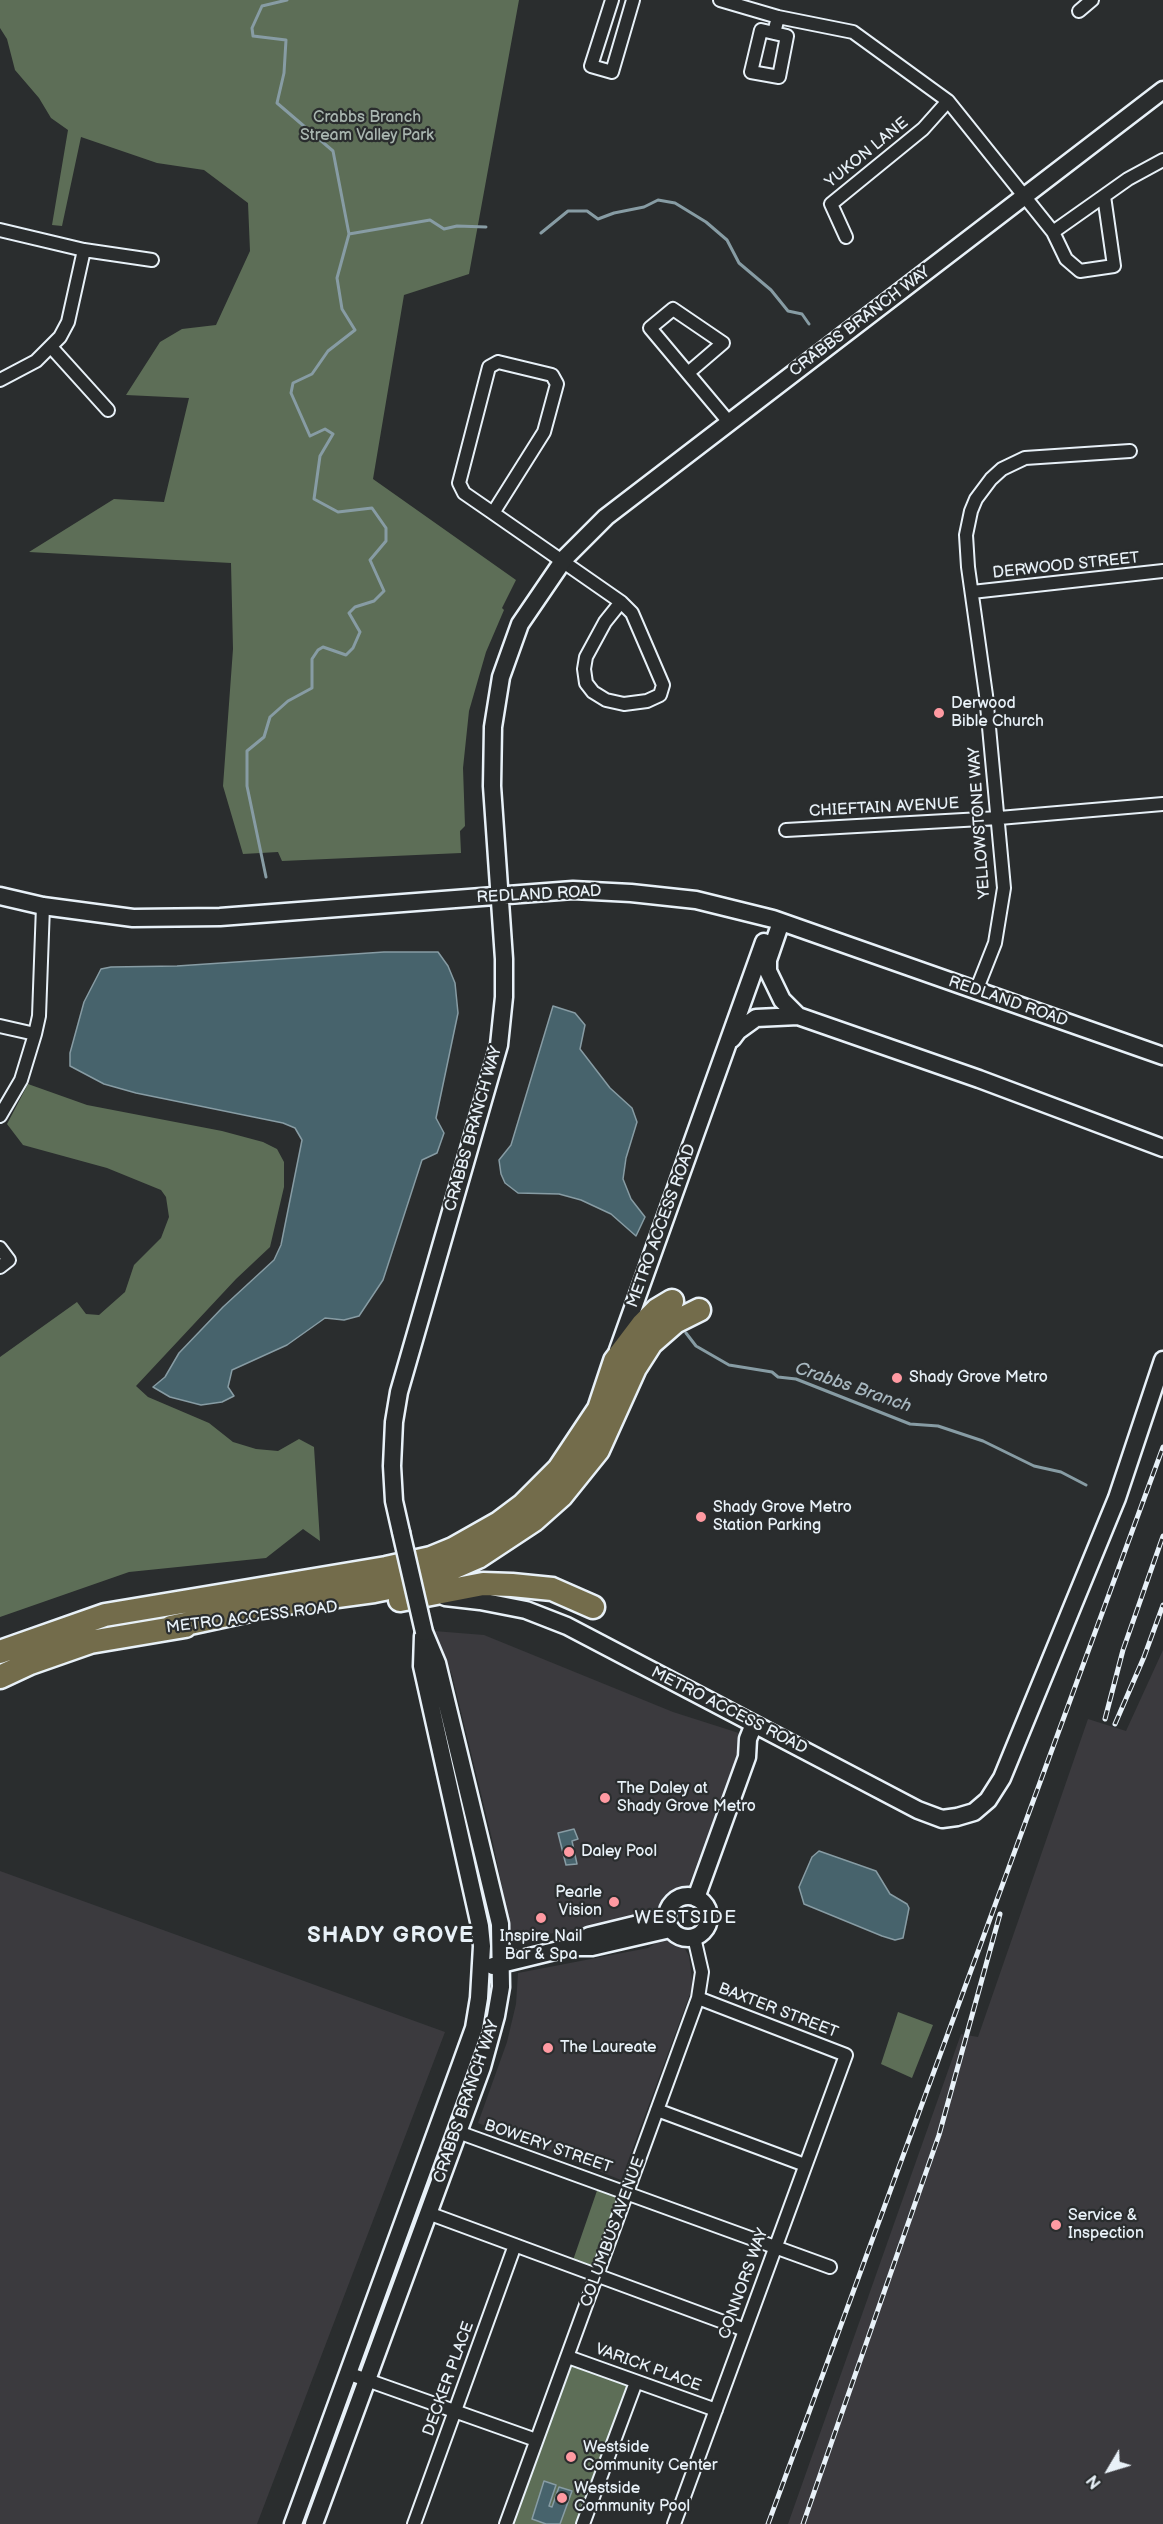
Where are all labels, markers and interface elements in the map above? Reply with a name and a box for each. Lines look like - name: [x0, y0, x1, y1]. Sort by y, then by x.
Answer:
- park label: Crabbs Branch Stream Valley Park: [300, 108, 434, 146]
- street label: YUKON LANE: [822, 114, 912, 192]
- street label: CRABBS BRANCH WAY: [786, 263, 934, 381]
- street label: DERWOOD STREET: [992, 549, 1140, 583]
- place label: Derwood Bible Church: [951, 694, 1044, 732]
- marker: Derwood Bible Church: [932, 706, 946, 720]
- street label: YELLOWSTONE WAY: [965, 746, 995, 900]
- street label: CHIEFTAIN AVENUE: [808, 794, 960, 822]
- street label: REDLAND ROAD: [476, 882, 602, 908]
- street label: REDLAND ROAD: [946, 973, 1070, 1031]
- street label: CRABBS BRANCH WAY: [441, 1044, 507, 1214]
- street label: METRO ACCESS ROAD: [623, 1142, 701, 1310]
- water label: Crabbs Branch: [792, 1358, 914, 1418]
- place label: Shady Grove Metro: [909, 1368, 1048, 1388]
- marker: Shady Grove Metro: [890, 1371, 904, 1385]
- place label: Shady Grove Metro Station Parking: [713, 1498, 852, 1536]
- marker: Shady Grove Metro Station Parking: [694, 1510, 708, 1524]
- street label: METRO ACCESS ROAD: [165, 1598, 339, 1638]
- street label: METRO ACCESS ROAD: [648, 1663, 810, 1759]
- place label: The Daley at Shady Grove Metro: [617, 1779, 756, 1817]
- marker: The Daley at Shady Grove Metro: [598, 1791, 612, 1805]
- place label: Daley Pool: [581, 1842, 657, 1862]
- marker: Daley Pool: [562, 1845, 576, 1859]
- place label: Pearle Vision: [555, 1883, 602, 1921]
- marker: Pearle Vision: [607, 1895, 621, 1909]
- district label: WESTSIDE: [634, 1907, 738, 1929]
- marker: Inspire Nail Bar & Spa: [534, 1911, 548, 1925]
- district label: SHADY GROVE: [307, 1923, 475, 1949]
- place label: Inspire Nail Bar & Spa: [500, 1927, 582, 1965]
- street label: BAXTER STREET: [715, 1979, 841, 2043]
- street label: CRABBS BRANCH WAY: [430, 2018, 504, 2186]
- place label: The Laureate: [560, 2038, 656, 2058]
- marker: The Laureate: [541, 2041, 555, 2055]
- street label: BOWERY STREET: [482, 2116, 614, 2178]
- street label: COLUMBUS AVENUE: [577, 2154, 649, 2310]
- place label: Service & Inspection: [1068, 2206, 1144, 2244]
- marker: Service & Inspection: [1049, 2218, 1063, 2232]
- street label: CONNORS WAY: [715, 2226, 773, 2342]
- street label: DECKER PLACE: [419, 2319, 479, 2439]
- street label: VARICK PLACE: [592, 2340, 704, 2396]
- place label: Westside Community Center: [583, 2438, 718, 2476]
- north arrow: [1079, 2440, 1139, 2500]
- marker: Westside Community Center: [564, 2450, 578, 2464]
- text: N: [1083, 2471, 1106, 2492]
- place label: Westside Community Pool: [574, 2479, 690, 2517]
- marker: Westside Community Pool: [555, 2491, 569, 2505]

